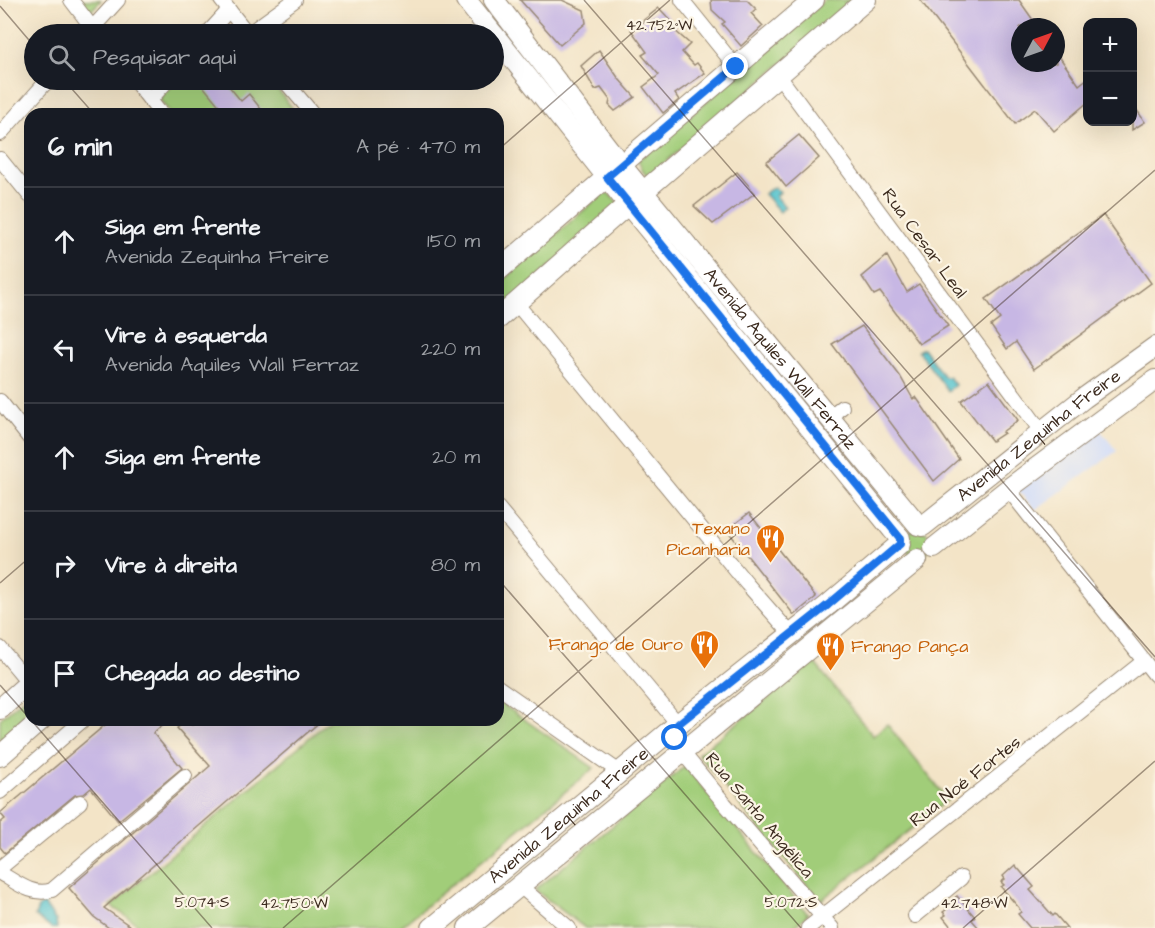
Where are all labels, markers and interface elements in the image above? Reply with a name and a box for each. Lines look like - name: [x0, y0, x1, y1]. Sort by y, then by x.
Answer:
- text: 42.752°W: [626, 15, 692, 36]
- north arrow: [1011, 18, 1065, 72]
- map controls: [1083, 18, 1137, 126]
- button: +: [1083, 18, 1137, 72]
- search box: [24, 24, 504, 90]
- icon: search: [45, 41, 78, 74]
- text: Pesquisar aqui: [93, 42, 236, 73]
- route end: [722, 53, 748, 79]
- button: −: [1083, 72, 1137, 126]
- text: 6 min: [48, 129, 112, 165]
- text: A pé · 470 m: [356, 133, 480, 161]
- street label: Rua Cesar Leal: [876, 183, 973, 304]
- text: Siga em frente: [105, 212, 261, 243]
- icon: ahead: [48, 225, 81, 258]
- text: 150 m: [427, 227, 480, 255]
- text: Avenida Zequinha Freire: [105, 243, 329, 271]
- street label: Avenida Aquiles Wall Ferraz: [698, 263, 862, 455]
- text: Vire à esquerda: [105, 320, 267, 351]
- icon: left: [48, 333, 81, 366]
- text: 220 m: [421, 335, 480, 363]
- text: Avenida Aquiles Wall Ferraz: [105, 351, 359, 379]
- street label: Avenida Zequinha Freire: [952, 363, 1126, 508]
- icon: ahead: [48, 441, 81, 474]
- text: Siga em frente: [105, 442, 261, 473]
- text: 20 m: [432, 443, 480, 471]
- place label: Texano Picanharia: [666, 516, 750, 562]
- restaurant icon: Texano Picanharia: [755, 522, 787, 564]
- icon: right: [48, 549, 81, 582]
- text: Vire à direita: [105, 550, 237, 581]
- text: 80 m: [431, 551, 480, 579]
- restaurant icon: Frango de Ouro: [688, 628, 720, 670]
- restaurant icon: Frango Pança: [814, 630, 846, 672]
- place label: Frango de Ouro: [548, 632, 683, 658]
- place label: Frango Pança: [851, 634, 968, 660]
- icon: arrive: [48, 657, 81, 690]
- text: Chegada ao destino: [105, 658, 299, 689]
- route start: [661, 724, 687, 750]
- street label: Rua Noé Fortes: [904, 730, 1026, 833]
- street label: Avenida Zequinha Freire: [483, 741, 654, 889]
- street label: Rua Santa Angélica: [699, 747, 820, 884]
- text: 5.074°S: [175, 892, 230, 913]
- text: 5.072°S: [765, 892, 818, 913]
- text: 42.750°W: [260, 893, 328, 914]
- text: 42.748°W: [940, 893, 1008, 914]

